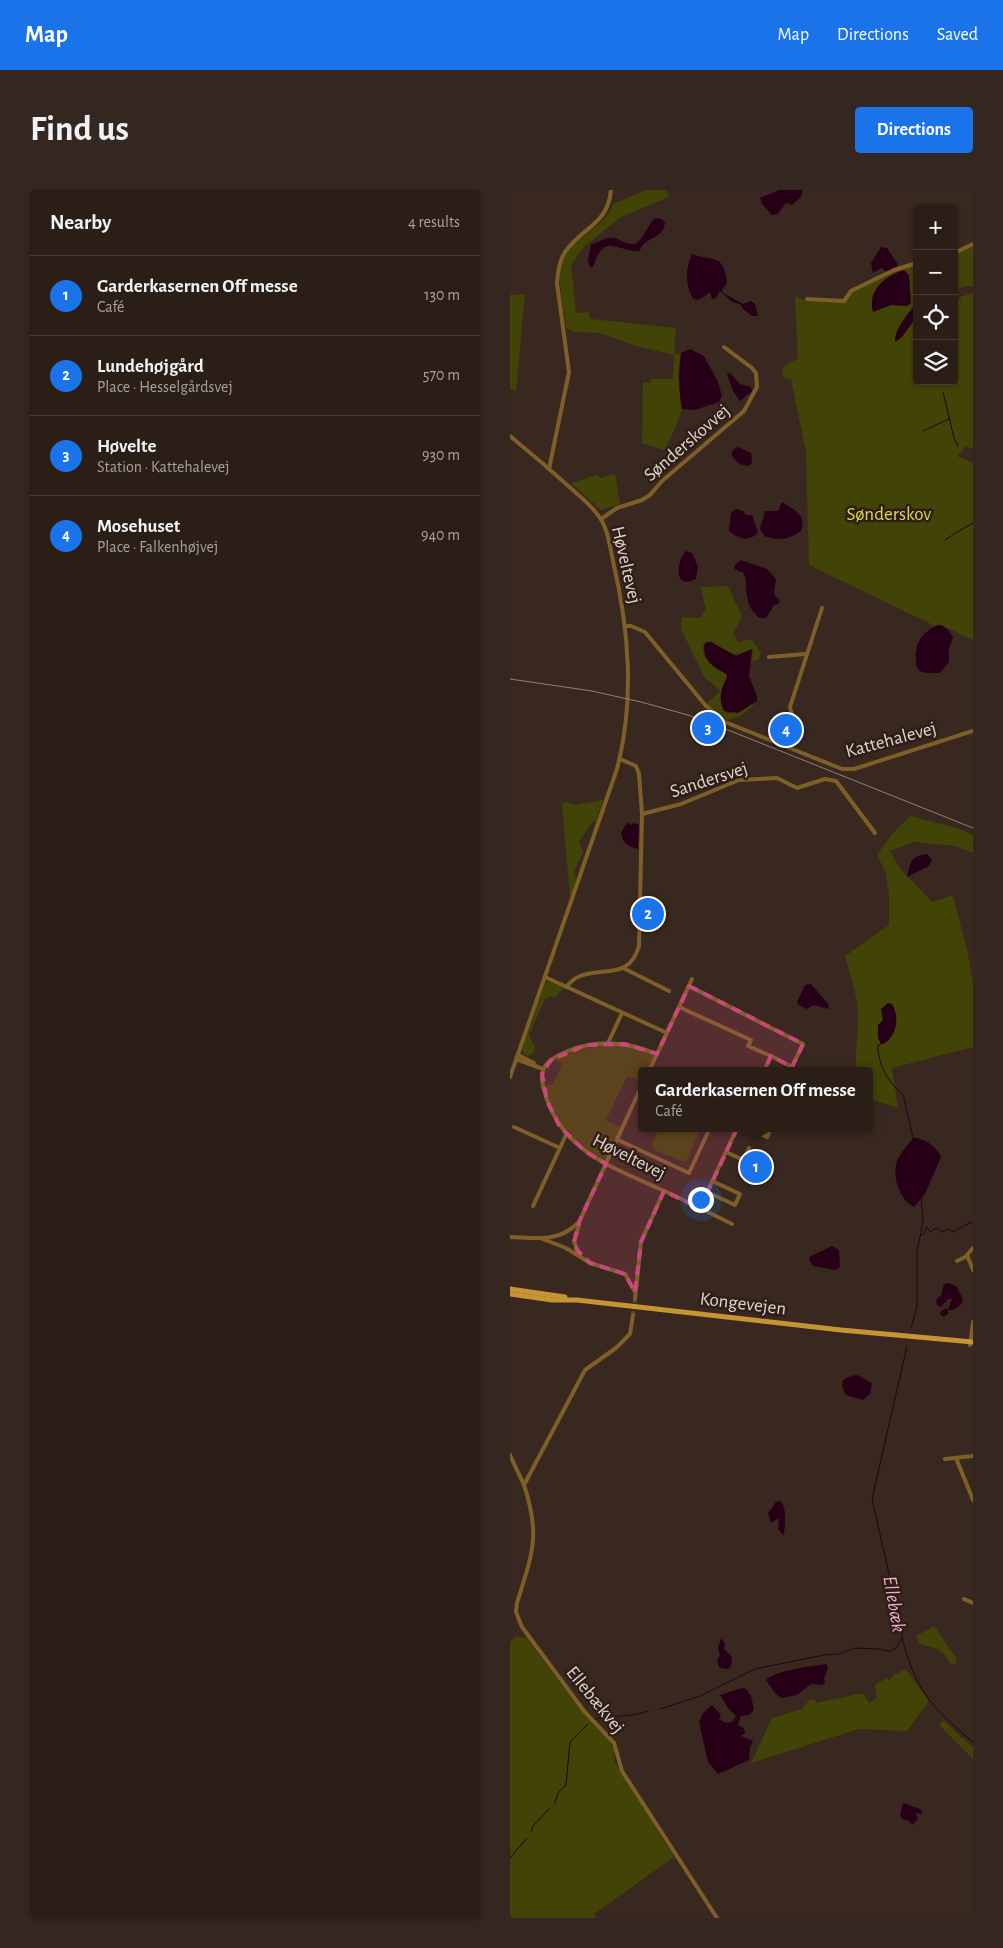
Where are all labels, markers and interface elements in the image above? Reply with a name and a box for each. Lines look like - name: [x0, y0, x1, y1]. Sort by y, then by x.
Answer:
- text: Map: [25, 23, 68, 47]
- text: Map: [778, 26, 809, 44]
- text: Directions: [837, 26, 909, 44]
- text: Saved: [937, 26, 978, 44]
- button: Directions: [855, 107, 973, 153]
- text: Find us: [30, 112, 129, 147]
- map controls: [913, 205, 958, 385]
- button: +: [913, 205, 958, 250]
- text: Nearby: [50, 212, 111, 233]
- text: 4 results: [408, 214, 460, 230]
- button: −: [913, 250, 958, 295]
- text: Garderkasernen Off messe: [97, 277, 298, 296]
- text: 1: [63, 287, 69, 303]
- text: 130 m: [424, 287, 460, 303]
- button: locate: [913, 295, 958, 340]
- text: Café: [97, 299, 125, 315]
- button: layers: [913, 340, 958, 385]
- text: Lundehøjgård: [97, 357, 204, 376]
- text: 2: [62, 367, 70, 383]
- text: 570 m: [423, 367, 460, 383]
- text: Place · Hesselgårdsvej: [97, 379, 233, 395]
- street label: Sønderskovvej: [641, 401, 733, 485]
- text: Høvelte: [97, 437, 156, 456]
- text: 3: [63, 447, 69, 463]
- text: 930 m: [422, 447, 460, 463]
- text: Station · Kattehalevej: [97, 459, 229, 475]
- park label: Sønderskov: [847, 505, 931, 524]
- text: Mosehuset: [97, 517, 180, 536]
- street label: Høveltevej: [608, 524, 644, 606]
- text: 4: [62, 527, 70, 543]
- text: 940 m: [421, 527, 460, 543]
- text: Place · Falkenhøjvej: [97, 539, 218, 555]
- pin: 3: [692, 709, 724, 747]
- pin: 4: [770, 711, 802, 749]
- street label: Kattehalevej: [843, 719, 939, 761]
- street label: Sandersvej: [668, 759, 750, 801]
- pin: 2: [632, 895, 664, 933]
- popup: [638, 1067, 873, 1132]
- text: Garderkasernen Off messe: [655, 1081, 856, 1100]
- text: Café: [655, 1103, 683, 1119]
- street label: Høveltevej: [589, 1131, 669, 1183]
- pin: 1: [740, 1148, 772, 1186]
- your location: [688, 1187, 714, 1213]
- street label: Kongevejen: [699, 1289, 787, 1319]
- water label: Ellebæk: [879, 1574, 909, 1634]
- street label: Ellebækvej: [562, 1663, 628, 1737]

